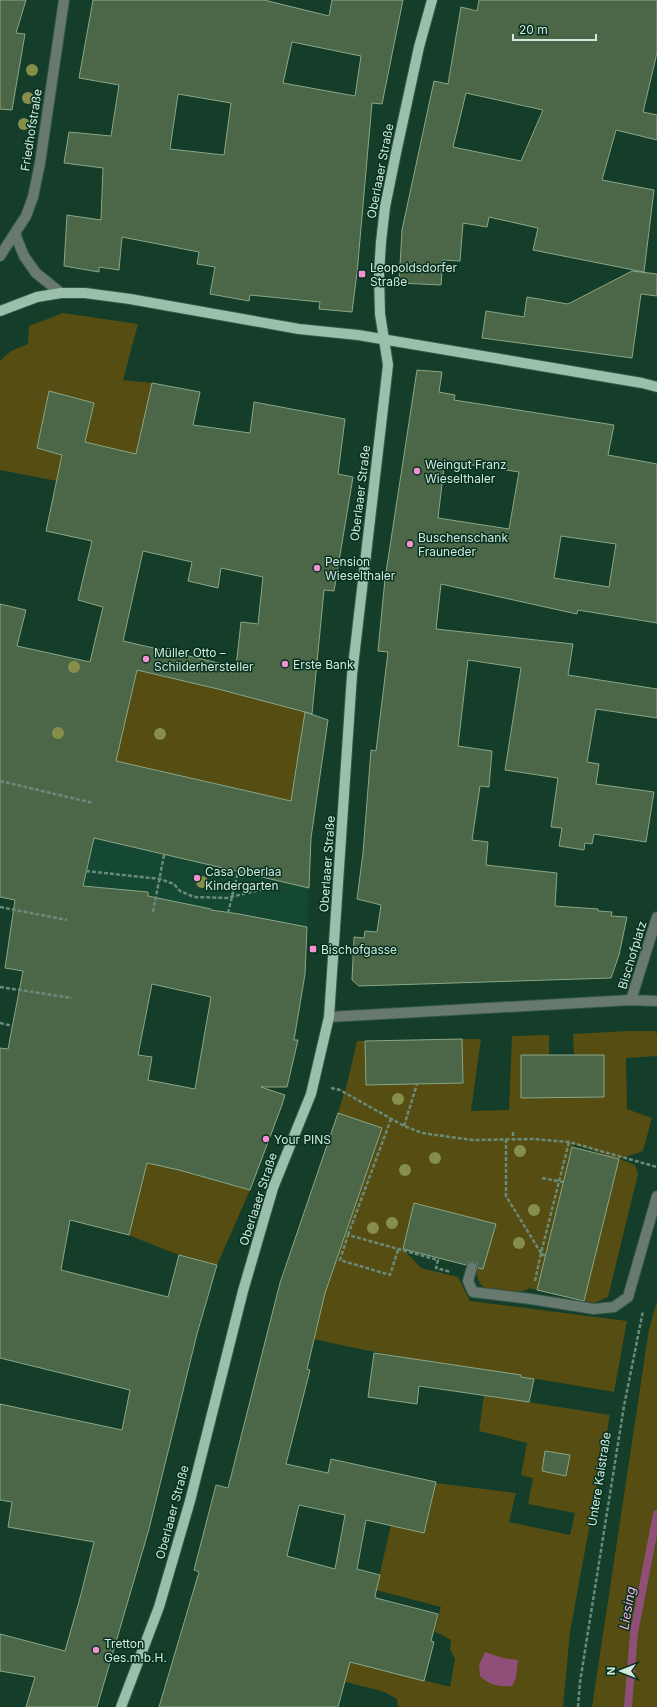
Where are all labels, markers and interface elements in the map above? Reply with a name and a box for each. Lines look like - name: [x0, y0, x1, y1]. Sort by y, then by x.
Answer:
- scale bar: [513, 16, 596, 42]
- text: 20 m: [519, 22, 548, 37]
- street label: Friedhofstraße: [17, 88, 45, 172]
- street label: Oberlaaer Straße: [363, 122, 397, 220]
- place label: Leopoldsdorfer Straße: [370, 260, 457, 289]
- marker: Leopoldsdorfer Straße: [357, 269, 367, 279]
- street label: Oberlaaer Straße: [347, 444, 373, 542]
- place label: Weingut Franz Wieselthaler: [425, 457, 507, 486]
- marker: Weingut Franz Wieselthaler: [412, 466, 422, 476]
- place label: Buschenschank Frauneder: [418, 530, 508, 559]
- marker: Buschenschank Frauneder: [405, 539, 415, 549]
- place label: Pension Wieselthaler: [325, 554, 396, 583]
- marker: Pension Wieselthaler: [312, 563, 322, 573]
- place label: Müller Otto – Schilderhersteller: [154, 645, 254, 674]
- marker: Müller Otto – Schilderhersteller: [141, 654, 151, 664]
- place label: Erste Bank: [293, 657, 354, 672]
- marker: Erste Bank: [280, 659, 290, 669]
- street label: Oberlaaer Straße: [316, 815, 338, 913]
- place label: Casa Oberlaa Kindergarten: [205, 864, 282, 893]
- marker: Casa Oberlaa Kindergarten: [192, 873, 202, 883]
- street label: Bischofplatz: [615, 919, 649, 991]
- place label: Bischofgasse: [321, 942, 397, 957]
- marker: Bischofgasse: [308, 944, 318, 954]
- place label: Your PINS: [274, 1132, 331, 1147]
- marker: Your PINS: [261, 1134, 271, 1144]
- street label: Oberlaaer Straße: [236, 1151, 280, 1247]
- street label: Untere Kaistraße: [584, 1431, 614, 1527]
- street label: Oberlaaer Straße: [152, 1463, 192, 1561]
- water label: Liesing: [615, 1585, 639, 1631]
- place label: Tretton Ges.m.b.H.: [104, 1636, 167, 1665]
- marker: Tretton Ges.m.b.H.: [91, 1645, 101, 1655]
- north arrow: [601, 1651, 641, 1691]
- text: N: [604, 1667, 618, 1675]

